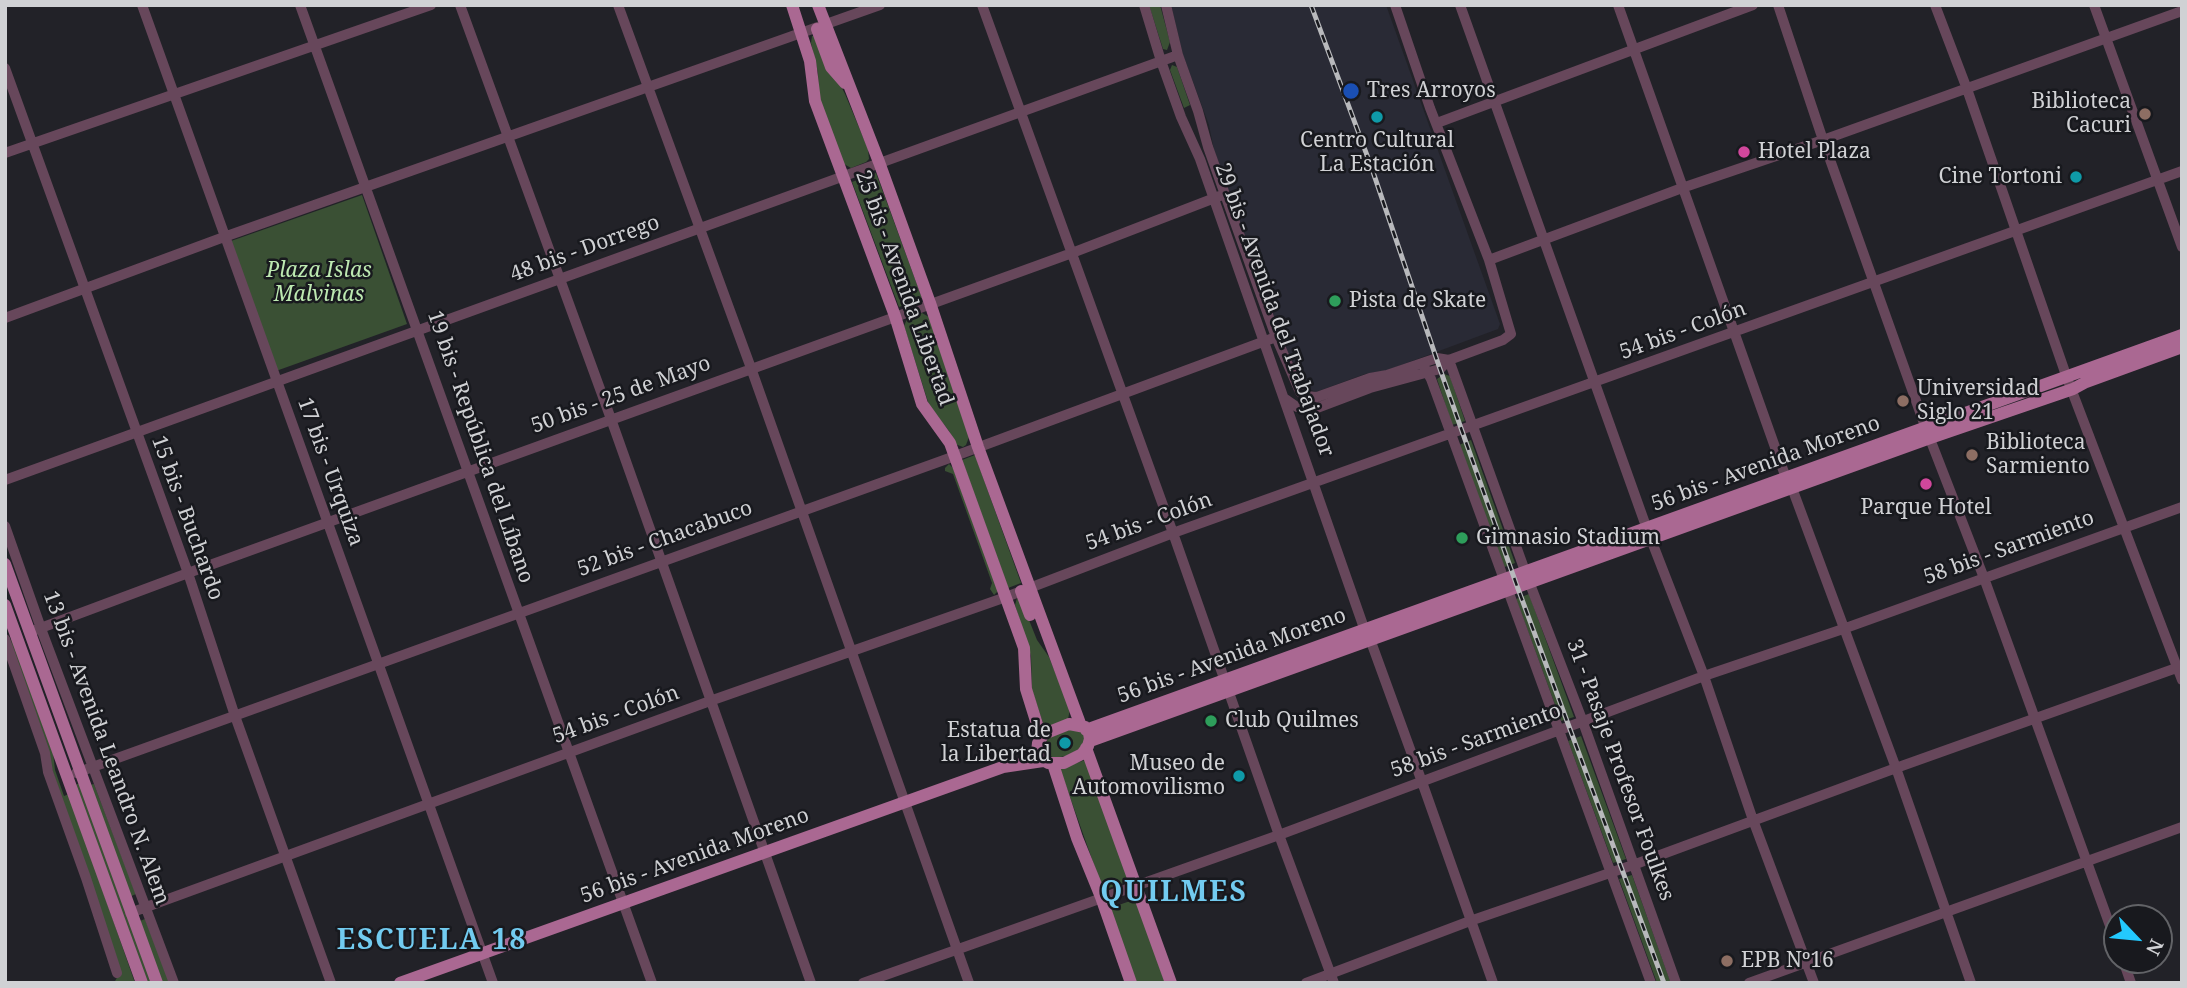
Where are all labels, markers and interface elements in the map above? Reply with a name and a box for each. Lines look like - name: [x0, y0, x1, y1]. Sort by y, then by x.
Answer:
- place label: Tres Arroyos: [1367, 78, 1496, 104]
- marker: Tres Arroyos: [1341, 81, 1361, 101]
- place label: Biblioteca Cacuri: [2032, 89, 2131, 139]
- marker: Biblioteca Cacuri: [2137, 106, 2153, 122]
- marker: Centro Cultural La Estación: [1369, 109, 1385, 125]
- place label: Centro Cultural La Estación: [1300, 128, 1454, 178]
- place label: Hotel Plaza: [1758, 139, 1871, 165]
- marker: Hotel Plaza: [1736, 144, 1752, 160]
- street label: 29 bis - Avenida del Trabajador: [1209, 160, 1339, 460]
- place label: Cine Tortoni: [1939, 164, 2062, 190]
- street label: 25 bis - Avenida Libertad: [850, 167, 958, 409]
- marker: Cine Tortoni: [2068, 169, 2084, 185]
- street label: 48 bis - Dorrego: [507, 210, 663, 288]
- park label: Plaza Islas Malvinas: [266, 258, 372, 308]
- place label: Pista de Skate: [1349, 288, 1486, 314]
- marker: Pista de Skate: [1327, 293, 1343, 309]
- street label: 54 bis - Colón: [1616, 296, 1750, 366]
- street label: 19 bis - República del Líbano: [421, 307, 539, 587]
- street label: 50 bis - 25 de Mayo: [528, 351, 714, 439]
- place label: Universidad Siglo 21: [1917, 376, 2039, 426]
- marker: Universidad Siglo 21: [1895, 393, 1911, 409]
- street label: 17 bis - Urquiza: [291, 394, 369, 550]
- street label: 56 bis - Avenida Moreno: [1648, 411, 1884, 517]
- place label: Biblioteca Sarmiento: [1986, 430, 2090, 480]
- street label: 15 bis - Buchardo: [146, 432, 228, 604]
- marker: Biblioteca Sarmiento: [1964, 447, 1980, 463]
- marker: Parque Hotel: [1918, 476, 1934, 492]
- street label: 54 bis - Colón: [1082, 487, 1216, 557]
- place label: Parque Hotel: [1860, 495, 1992, 521]
- street label: 52 bis - Chacabuco: [574, 496, 756, 582]
- street label: 58 bis - Sarmiento: [1920, 505, 2098, 591]
- place label: Gimnasio Stadium: [1476, 525, 1660, 551]
- marker: Gimnasio Stadium: [1454, 530, 1470, 546]
- street label: 13 bis - Avenida Leandro N. Alem: [37, 588, 175, 908]
- street label: 56 bis - Avenida Moreno: [1114, 603, 1350, 709]
- street label: 31 - Pasaje Profesor Foulkes: [1561, 636, 1679, 904]
- street label: 54 bis - Colón: [549, 680, 683, 750]
- street label: 58 bis - Sarmiento: [1387, 698, 1565, 784]
- place label: Club Quilmes: [1225, 708, 1359, 734]
- marker: Club Quilmes: [1203, 713, 1219, 729]
- place label: Estatua de la Libertad: [941, 718, 1051, 768]
- marker: Estatua de la Libertad: [1057, 735, 1073, 751]
- place label: Museo de Automovilismo: [1072, 751, 1225, 801]
- marker: Museo de Automovilismo: [1231, 768, 1247, 784]
- street label: 56 bis - Avenida Moreno: [577, 803, 813, 909]
- district label: QUILMES: [1101, 876, 1247, 910]
- north arrow: [2103, 904, 2173, 974]
- district label: ESCUELA 18: [338, 924, 526, 958]
- text: N: [2140, 935, 2170, 960]
- place label: EPB Nº16: [1741, 948, 1834, 974]
- marker: EPB Nº16: [1719, 953, 1735, 969]

